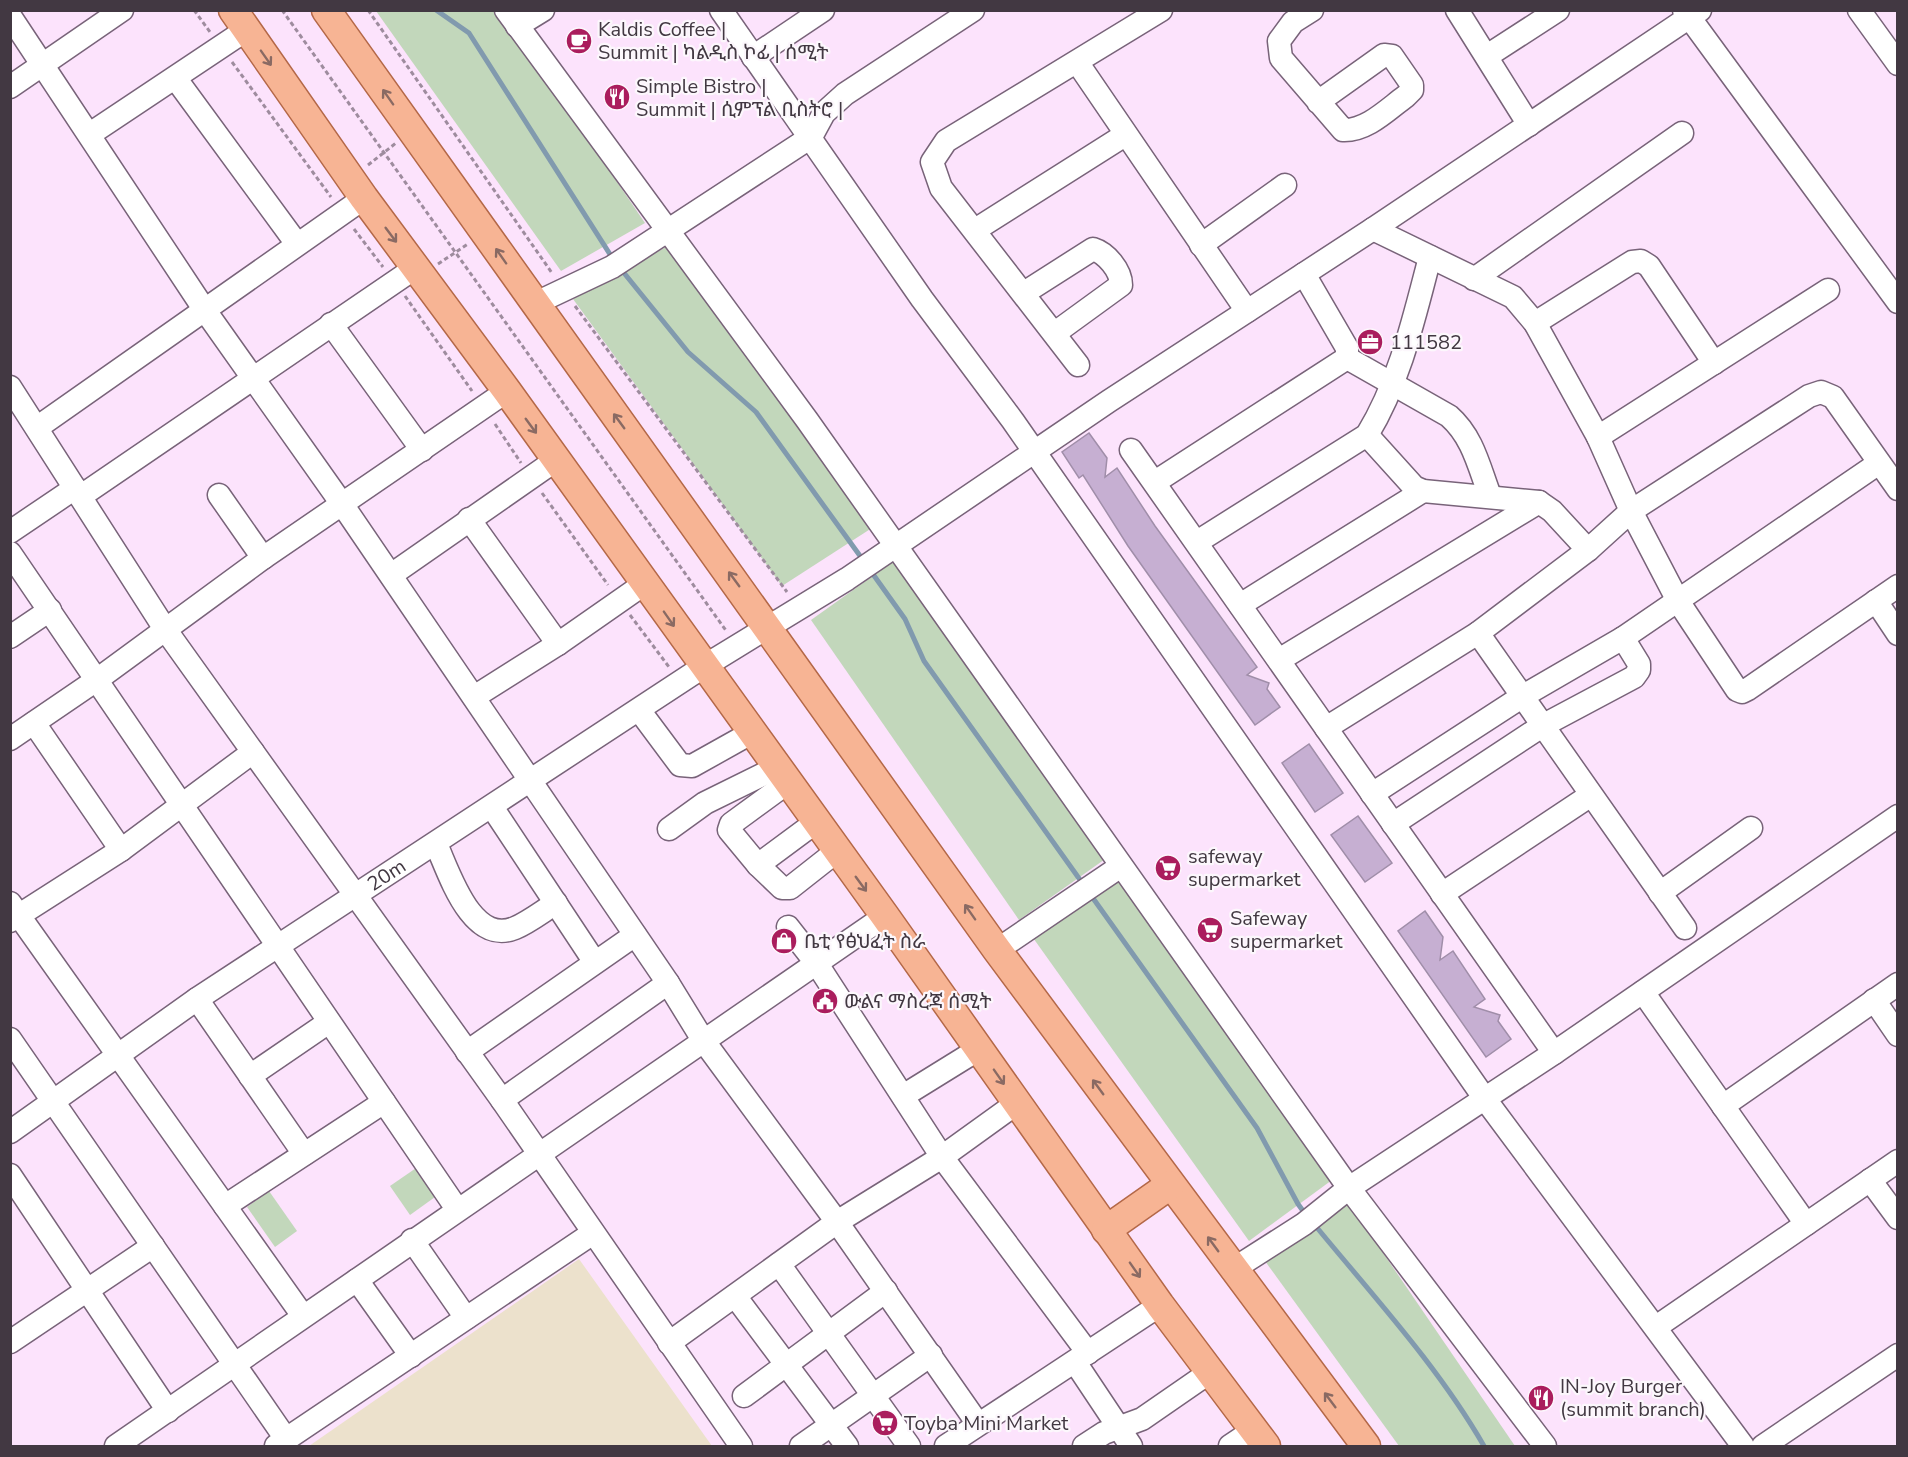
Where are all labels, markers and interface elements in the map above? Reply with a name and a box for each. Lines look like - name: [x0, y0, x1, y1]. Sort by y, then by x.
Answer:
- place label: Kaldis Coffee | Summit | ካልዲስ ኮፊ | ሰሚት: [598, 16, 829, 66]
- cafe icon: Kaldis Coffee | Summit | ካልዲስ ኮፊ | ሰሚት: [564, 26, 594, 56]
- one-way arrow: [260, 50, 272, 66]
- place label: Simple Bistro | Summit | ሲምፕል ቢስትሮ |: [636, 73, 843, 123]
- restaurant icon: Simple Bistro | Summit | ሲምፕል ቢስትሮ |: [602, 82, 632, 112]
- one-way arrow: [382, 90, 394, 106]
- one-way arrow: [385, 226, 397, 242]
- one-way arrow: [495, 249, 507, 265]
- office icon: 111582: [1355, 327, 1385, 357]
- place label: 111582: [1390, 329, 1462, 356]
- one-way arrow: [613, 414, 626, 430]
- one-way arrow: [525, 417, 538, 433]
- one-way arrow: [728, 572, 740, 588]
- one-way arrow: [663, 610, 675, 626]
- place label: safeway supermarket: [1188, 843, 1302, 893]
- street label: 20m: [362, 853, 411, 898]
- supermarket icon: safeway supermarket: [1153, 853, 1183, 883]
- one-way arrow: [855, 875, 867, 891]
- one-way arrow: [964, 905, 976, 921]
- place label: Safeway supermarket: [1230, 905, 1344, 955]
- supermarket icon: Safeway supermarket: [1195, 915, 1225, 945]
- shop icon: ቤቲ የፅህፈት ስራ: [769, 926, 799, 956]
- place label: ቤቲ የፅህፈት ስራ: [804, 928, 926, 955]
- public building icon: ውልና ማስረጃ ሰሚት: [810, 986, 840, 1016]
- place label: ውልና ማስረጃ ሰሚት: [844, 988, 992, 1015]
- one-way arrow: [993, 1068, 1005, 1084]
- one-way arrow: [1091, 1079, 1104, 1095]
- one-way arrow: [1207, 1236, 1219, 1252]
- one-way arrow: [1129, 1262, 1141, 1278]
- place label: IN-Joy Burger (summit branch): [1560, 1373, 1706, 1423]
- restaurant icon: IN-Joy Burger (summit branch): [1526, 1383, 1556, 1413]
- one-way arrow: [1324, 1392, 1337, 1408]
- supermarket icon: Toyba Mini Market: [870, 1408, 900, 1438]
- place label: Toyba Mini Market: [904, 1410, 1069, 1437]

